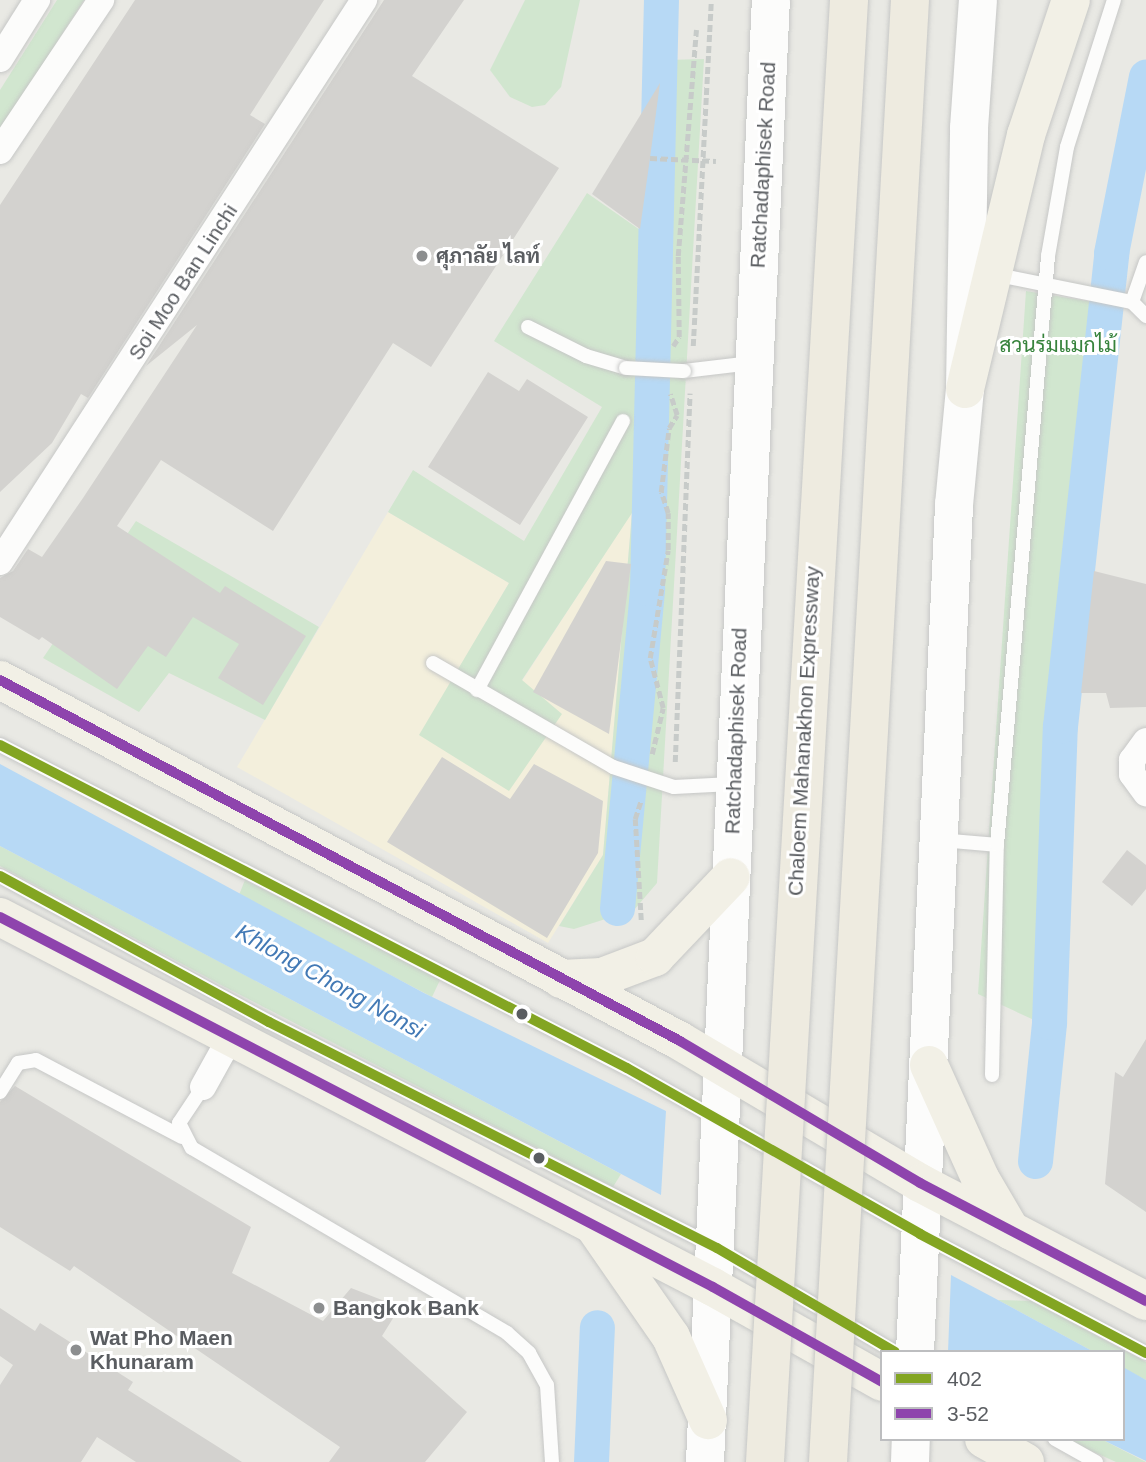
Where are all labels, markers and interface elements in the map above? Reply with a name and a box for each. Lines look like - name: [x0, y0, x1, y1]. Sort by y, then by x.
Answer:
- street label: Ratchadaphisek Road: [745, 61, 781, 269]
- street label: Soi Moo Ban Linchi: [123, 199, 243, 365]
- place label: ศุภาลัย ไลท์: [436, 243, 540, 269]
- marker: ศุภาลัย ไลท์: [414, 248, 430, 264]
- park label: สวนร่มแมกไม้: [999, 332, 1117, 358]
- street label: Chaloem Mahanakhon Expressway: [783, 565, 825, 897]
- street label: Ratchadaphisek Road: [720, 627, 752, 835]
- water label: Khlong Chong Nonsi: [231, 918, 429, 1044]
- unlabelled marker: [515, 1007, 529, 1021]
- unlabelled marker: [532, 1151, 546, 1165]
- place label: Bangkok Bank: [333, 1295, 479, 1321]
- marker: Bangkok Bank: [311, 1300, 327, 1316]
- place label: Wat Pho Maen Khunaram: [90, 1325, 233, 1375]
- marker: Wat Pho Maen Khunaram: [68, 1342, 84, 1358]
- legend: [880, 1350, 1125, 1441]
- text: 402: [947, 1367, 982, 1390]
- text: 3-52: [947, 1402, 989, 1425]

